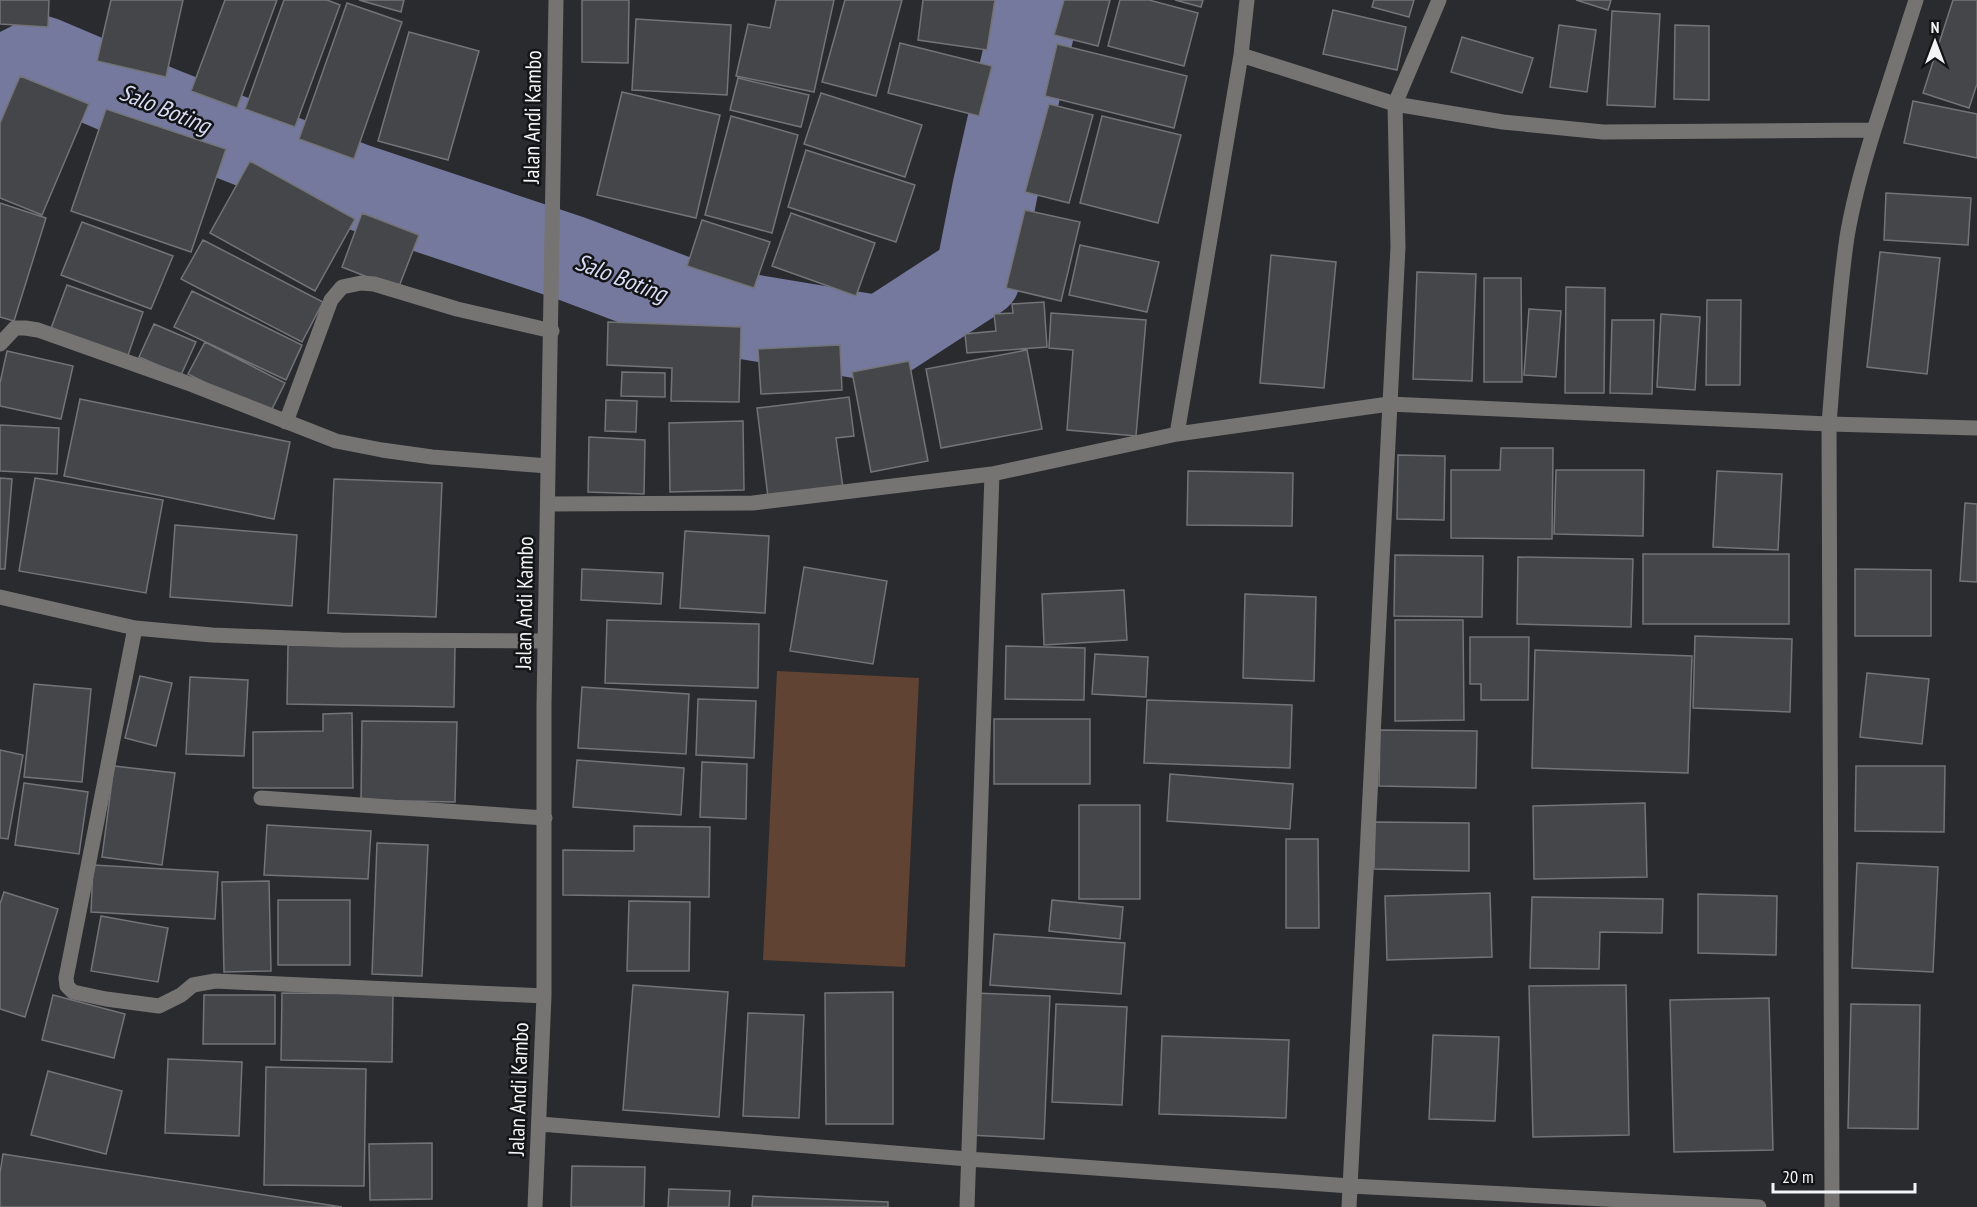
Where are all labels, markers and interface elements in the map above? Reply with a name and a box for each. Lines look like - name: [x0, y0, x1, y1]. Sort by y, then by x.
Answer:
- north arrow: [1905, 12, 1965, 72]
- text: N: [1931, 17, 1939, 37]
- street label: Jalan Andi Kambo: [517, 50, 547, 185]
- water label: Salo Boting: [115, 76, 217, 141]
- water label: Salo Boting: [571, 246, 673, 310]
- street label: Jalan Andi Kambo: [509, 536, 539, 671]
- street label: Jalan Andi Kambo: [502, 1022, 534, 1157]
- scale bar: [1773, 1156, 1916, 1194]
- text: 20 m: [1782, 1165, 1814, 1188]

